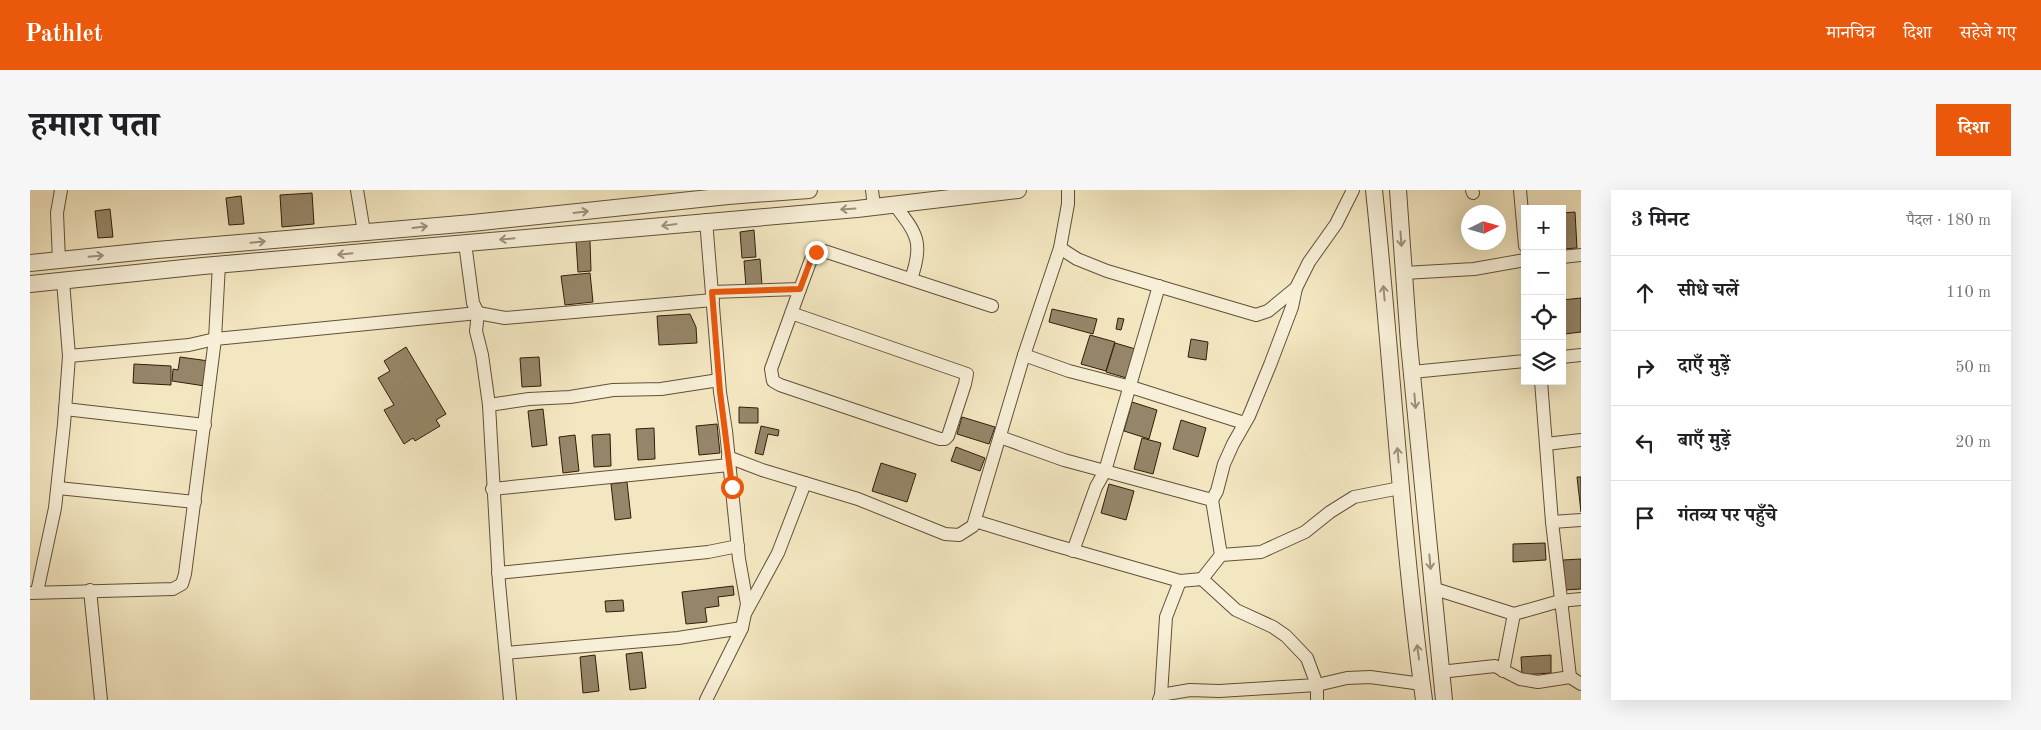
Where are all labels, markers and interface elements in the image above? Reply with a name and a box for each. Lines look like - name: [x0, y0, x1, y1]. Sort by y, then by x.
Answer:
- text: Pathlet: [25, 23, 103, 47]
- text: मानचित्र: [1826, 24, 1875, 42]
- text: दिशा: [1903, 24, 1932, 42]
- text: सहेजे गए: [1960, 24, 2016, 42]
- button: दिशा: [1936, 104, 2011, 156]
- text: हमारा पता: [30, 109, 159, 144]
- one-way arrow: [841, 205, 857, 214]
- north arrow: [1461, 205, 1506, 250]
- map controls: [1521, 205, 1566, 385]
- button: +: [1521, 205, 1566, 250]
- one-way arrow: [573, 207, 589, 217]
- text: 3 मिनट: [1631, 210, 1689, 231]
- text: पैदल · 180 m: [1906, 213, 1991, 229]
- one-way arrow: [661, 220, 677, 230]
- one-way arrow: [411, 222, 427, 232]
- one-way arrow: [1397, 230, 1406, 246]
- one-way arrow: [500, 234, 516, 244]
- one-way arrow: [249, 237, 265, 247]
- route end: [805, 241, 828, 264]
- one-way arrow: [338, 249, 354, 259]
- button: −: [1521, 250, 1566, 295]
- one-way arrow: [88, 251, 104, 261]
- icon: ahead: [1631, 279, 1659, 307]
- text: सीधे चलें: [1678, 282, 1738, 301]
- text: 110 m: [1946, 285, 1991, 301]
- one-way arrow: [1379, 286, 1389, 302]
- button: locate: [1521, 295, 1566, 340]
- button: layers: [1521, 340, 1566, 385]
- icon: right: [1631, 354, 1659, 382]
- text: दाएँ मुड़ें: [1678, 357, 1730, 376]
- text: 50 m: [1955, 360, 1991, 376]
- one-way arrow: [1410, 392, 1420, 408]
- icon: left: [1631, 429, 1659, 457]
- text: बाएँ मुड़ें: [1678, 432, 1730, 451]
- text: 20 m: [1955, 435, 1991, 451]
- one-way arrow: [1393, 448, 1402, 464]
- route start: [721, 476, 744, 499]
- icon: arrive: [1631, 504, 1659, 532]
- text: गंतव्य पर पहुँचे: [1678, 507, 1777, 526]
- one-way arrow: [1425, 554, 1435, 570]
- one-way arrow: [1412, 644, 1422, 660]

